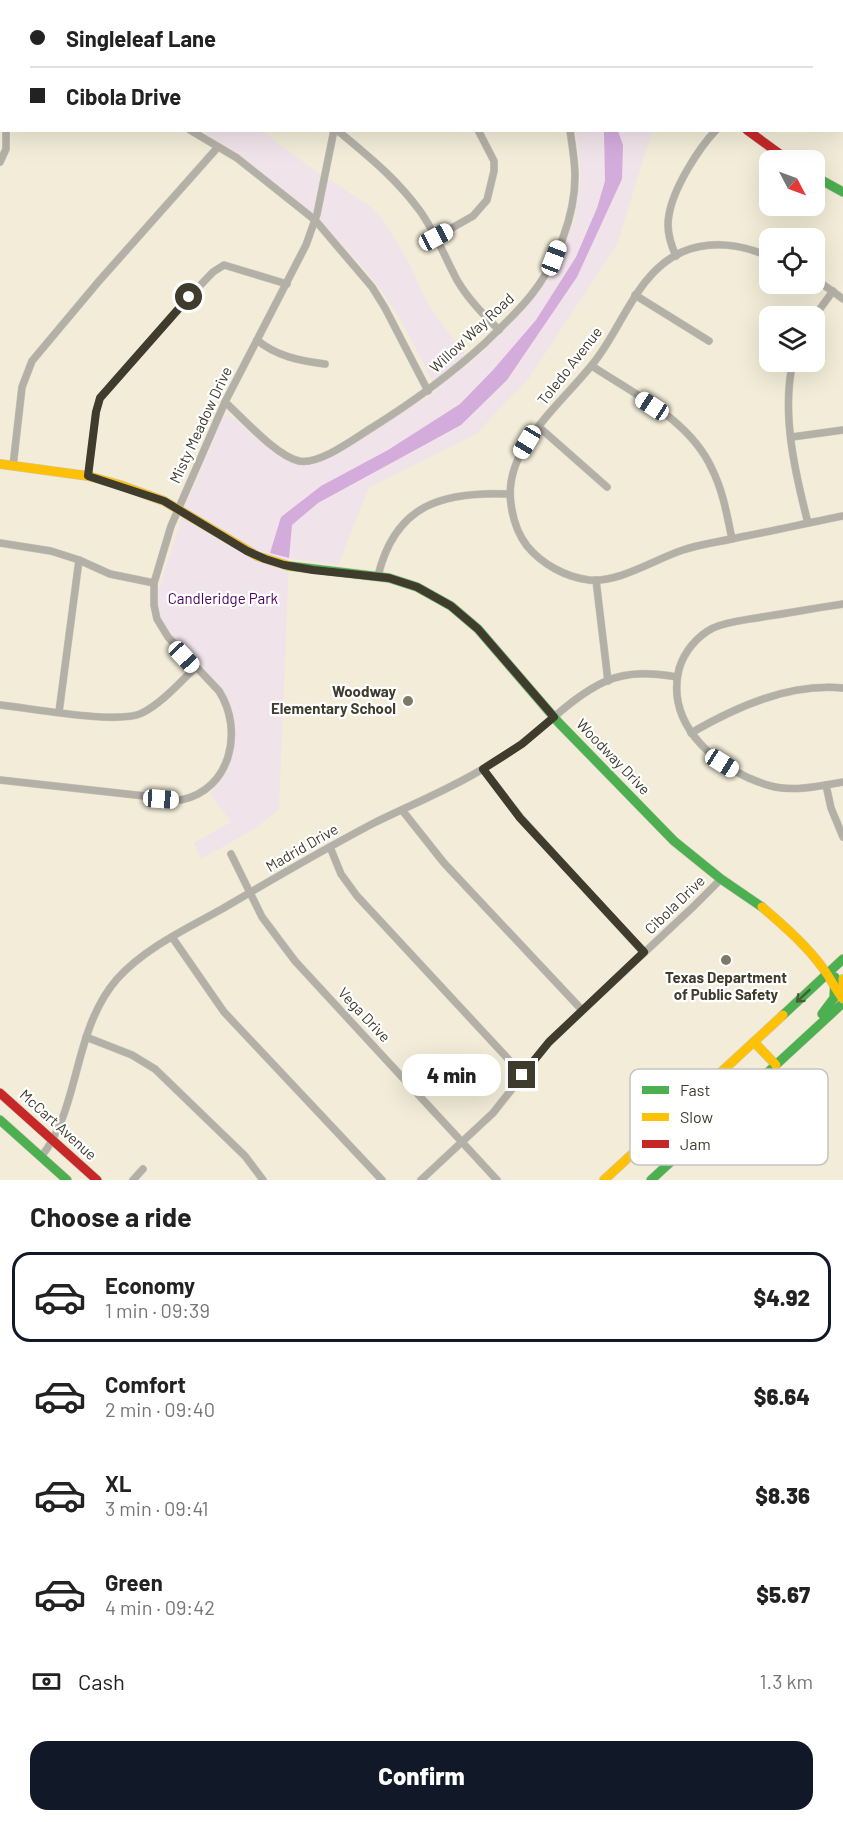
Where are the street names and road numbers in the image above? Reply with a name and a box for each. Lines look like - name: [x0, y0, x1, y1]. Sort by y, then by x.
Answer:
- street label: Willow Way Road: [425, 289, 517, 376]
- street label: Toledo Avenue: [533, 323, 605, 408]
- street label: Misty Meadow Drive: [165, 363, 235, 486]
- street label: Woodway Drive: [573, 715, 654, 798]
- street label: Madrid Drive: [262, 819, 341, 875]
- street label: Cibola Drive: [640, 871, 708, 937]
- street label: Vega Drive: [335, 983, 395, 1045]
- street label: McCart Avenue: [17, 1085, 101, 1163]

